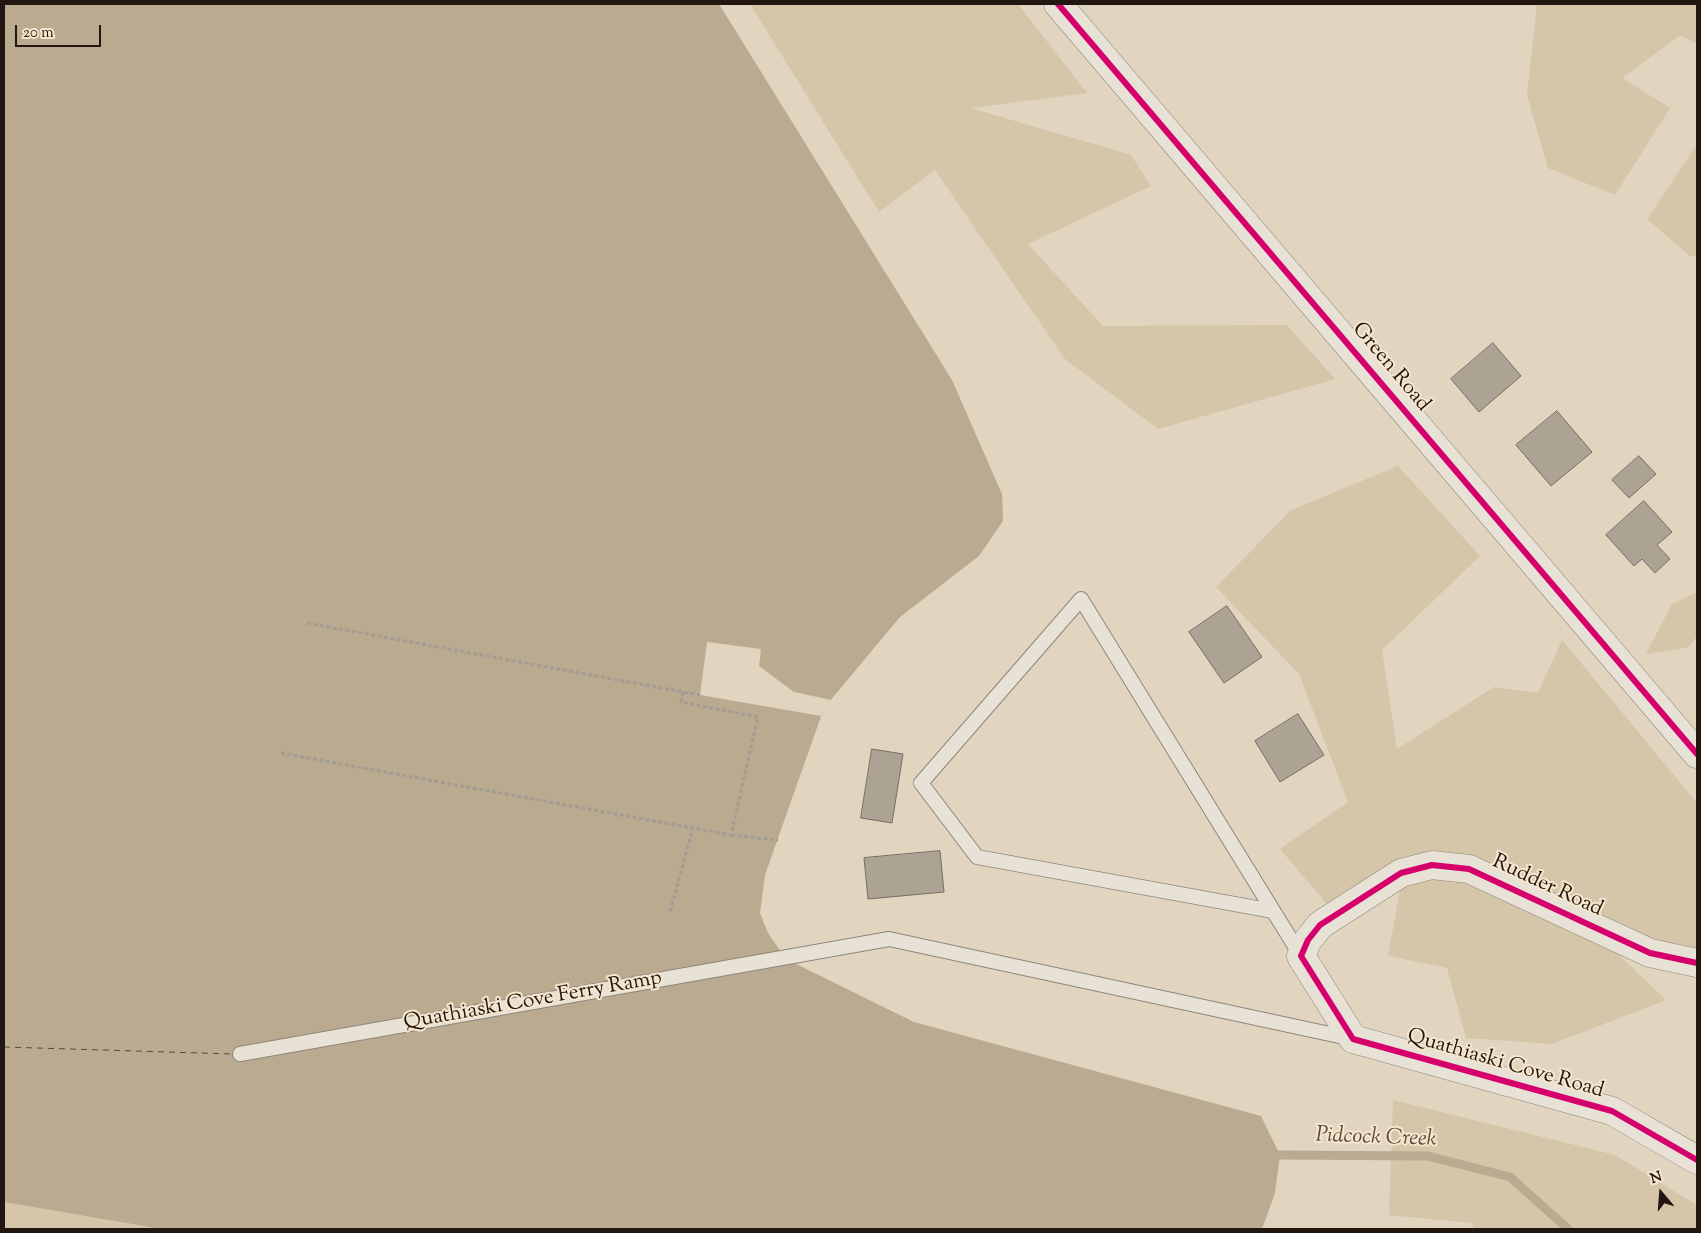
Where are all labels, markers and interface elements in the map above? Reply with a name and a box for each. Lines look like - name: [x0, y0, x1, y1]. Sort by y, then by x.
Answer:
- scale bar: [18, 15, 104, 47]
- text: 20 m: [23, 23, 54, 44]
- street label: Green Road: [1345, 318, 1435, 418]
- street label: Rudder Road: [1488, 850, 1606, 924]
- street label: Quathiaski Cove Ferry Ramp: [402, 967, 664, 1037]
- street label: Quathiaski Cove Road: [1404, 1025, 1606, 1105]
- water label: Pidcock Creek: [1315, 1124, 1437, 1154]
- text: N: [1648, 1167, 1665, 1190]
- north arrow: [1636, 1168, 1686, 1218]

